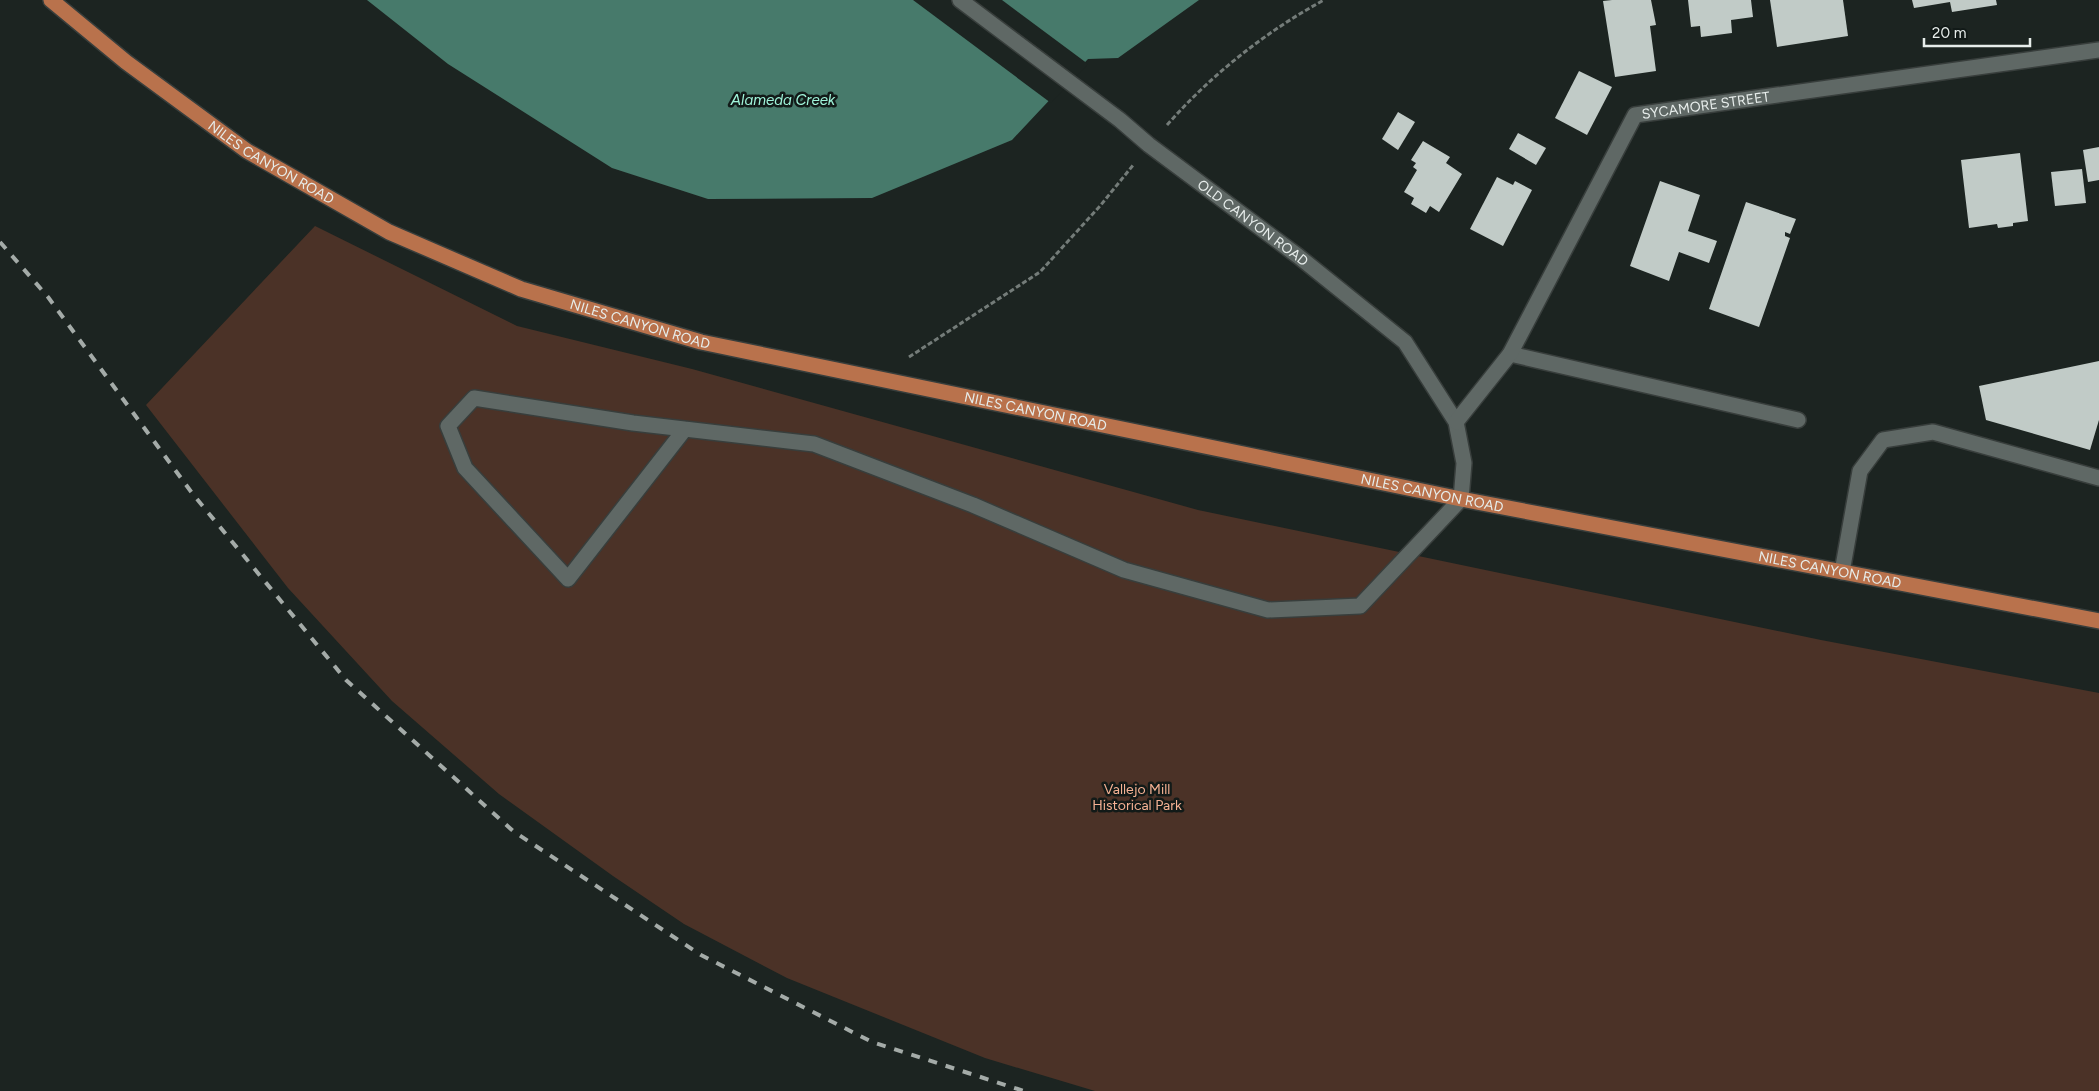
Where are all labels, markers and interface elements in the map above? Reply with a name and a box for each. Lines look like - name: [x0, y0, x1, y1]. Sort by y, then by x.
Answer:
- scale bar: [1924, 15, 2030, 47]
- text: 20 m: [1932, 24, 1966, 42]
- street label: SYCAMORE STREET: [1641, 88, 1771, 123]
- water label: Alameda Creek: [730, 91, 836, 109]
- street label: NILES CANYON ROAD: [205, 117, 337, 208]
- street label: OLD CANYON ROAD: [1194, 176, 1312, 270]
- street label: NILES CANYON ROAD: [568, 296, 712, 353]
- street label: NILES CANYON ROAD: [963, 389, 1108, 435]
- street label: NILES CANYON ROAD: [1359, 471, 1505, 516]
- street label: NILES CANYON ROAD: [1757, 548, 1903, 592]
- park label: Vallejo Mill Historical Park: [1092, 781, 1182, 814]

